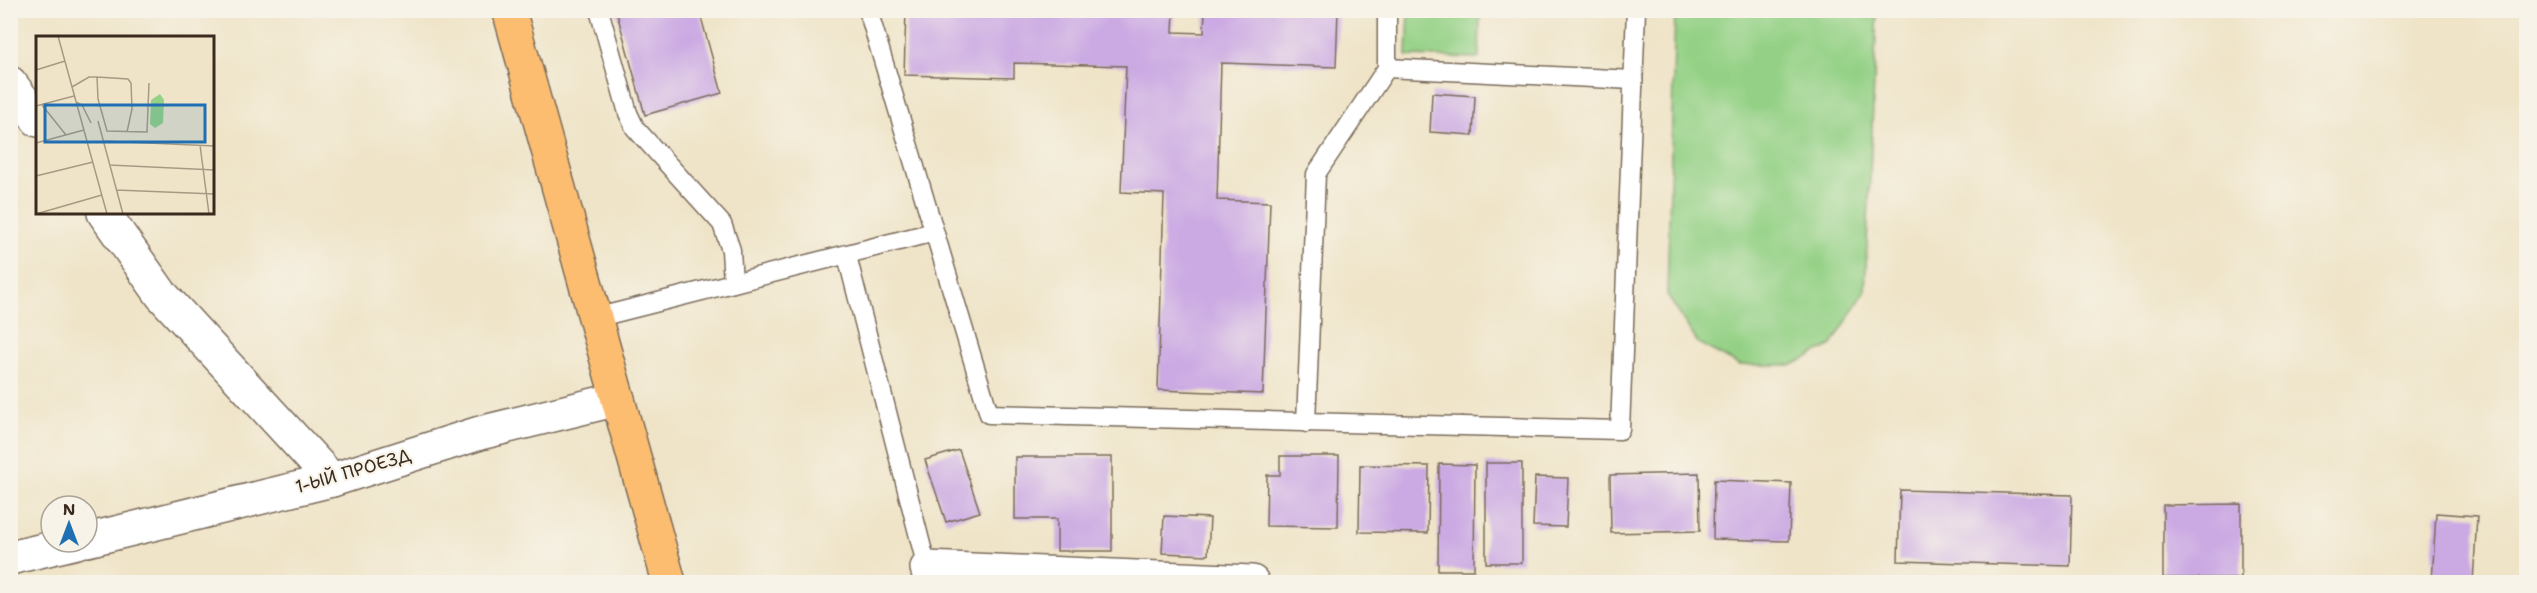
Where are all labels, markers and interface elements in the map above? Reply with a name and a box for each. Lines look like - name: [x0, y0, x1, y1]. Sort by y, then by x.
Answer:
- inset map: [36, 36, 214, 214]
- street label: 1-ЫЙ ПРОЕЗД: [292, 443, 414, 499]
- north arrow: [39, 494, 99, 554]
- text: N: [63, 499, 75, 520]

